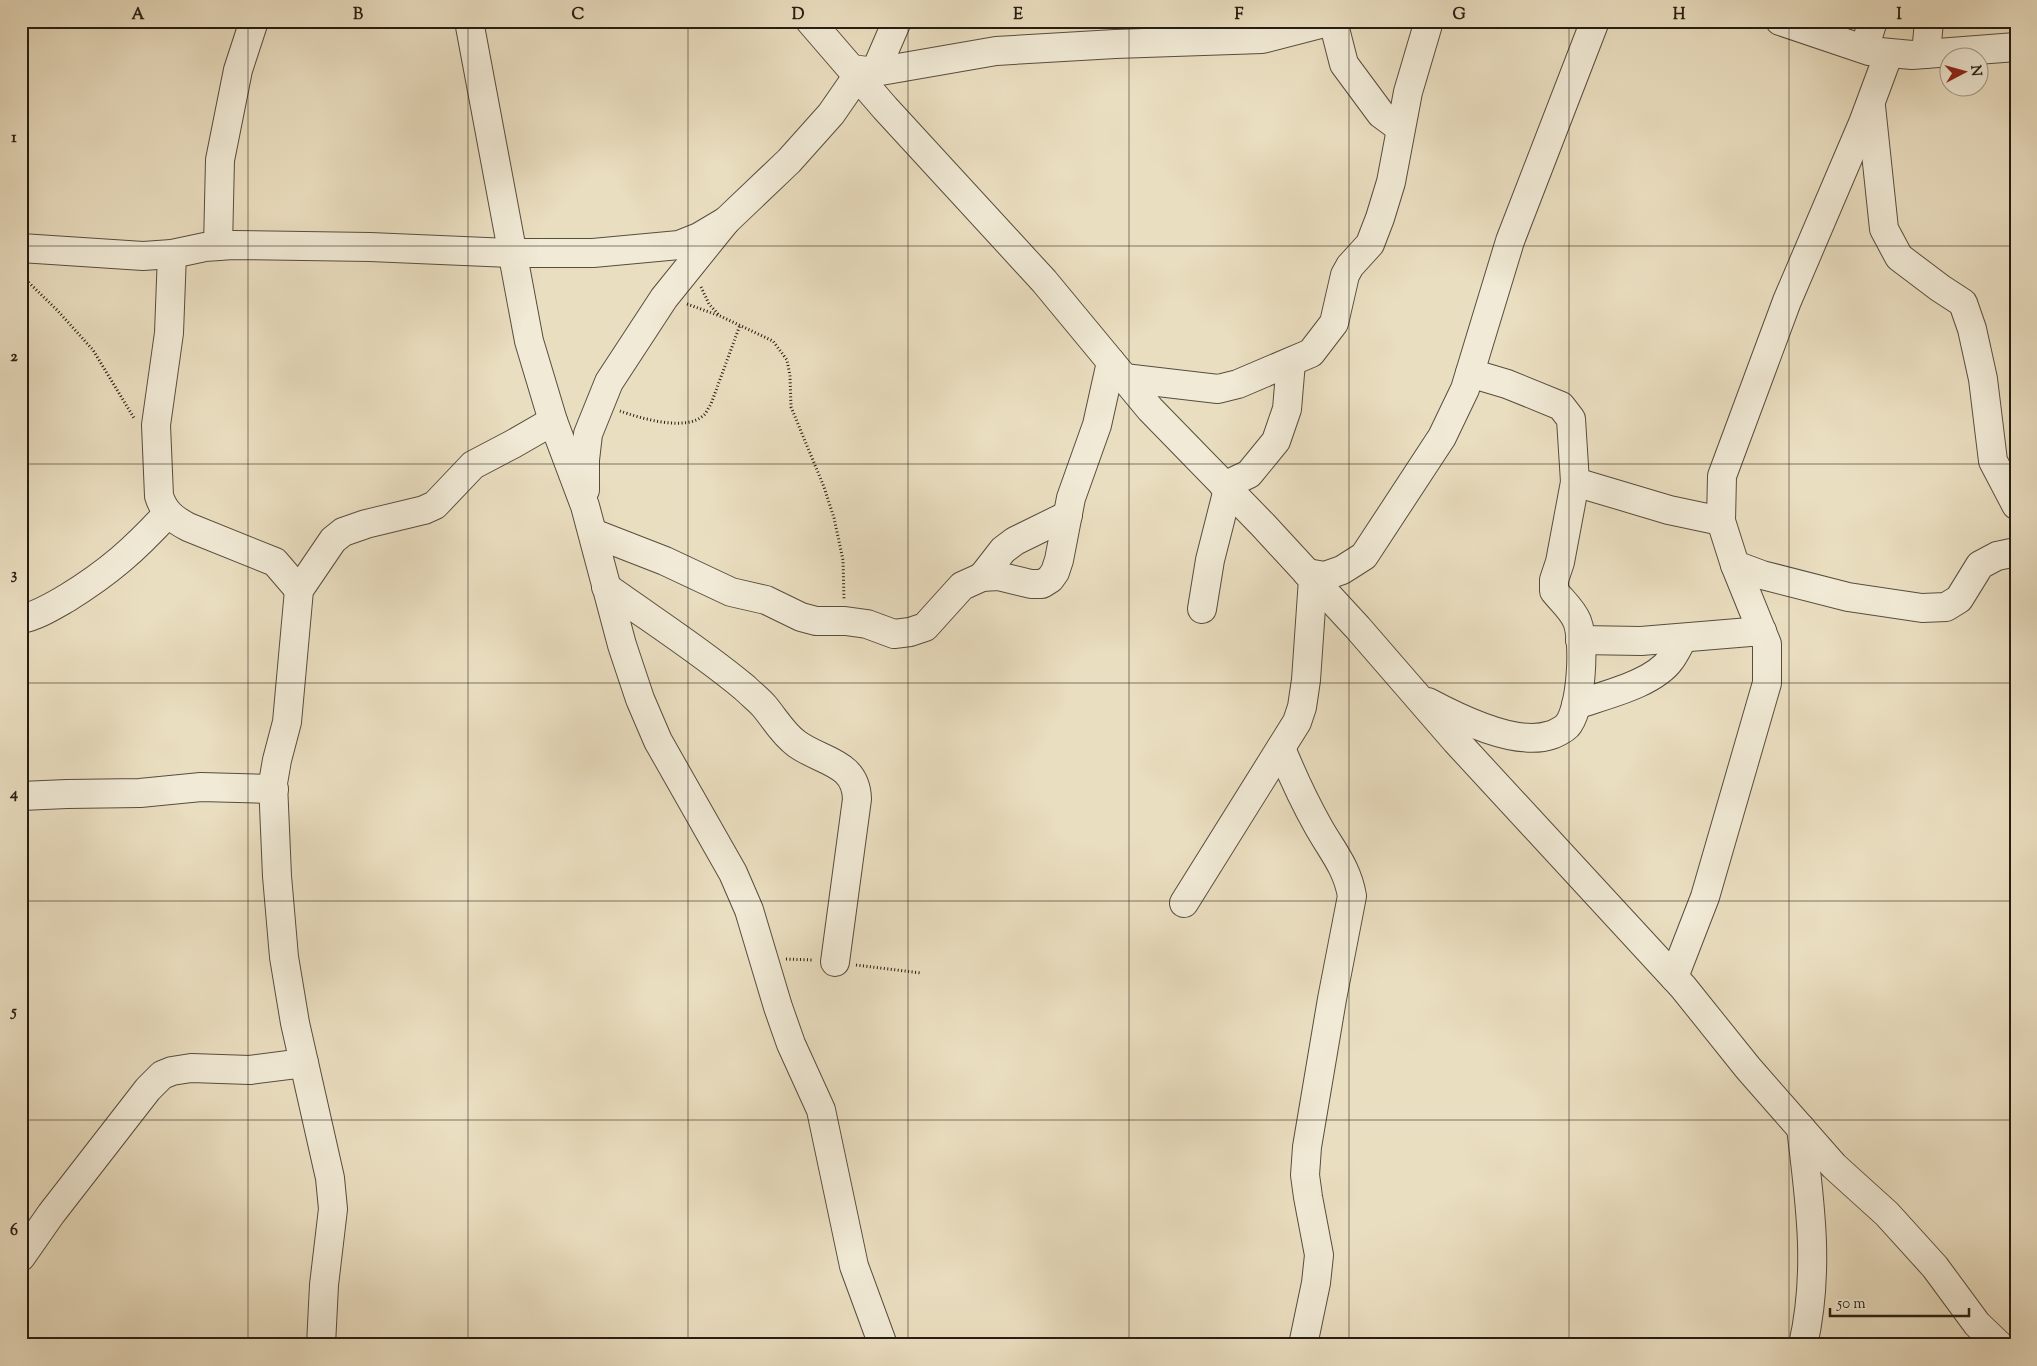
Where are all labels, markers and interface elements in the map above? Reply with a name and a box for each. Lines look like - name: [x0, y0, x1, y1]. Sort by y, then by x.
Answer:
- text: A: [132, 4, 145, 27]
- text: B: [353, 4, 363, 27]
- text: C: [572, 4, 585, 27]
- text: D: [792, 4, 805, 27]
- text: E: [1013, 4, 1023, 27]
- text: F: [1235, 4, 1244, 27]
- text: G: [1452, 4, 1466, 27]
- text: H: [1673, 4, 1686, 27]
- text: I: [1896, 4, 1902, 27]
- north arrow: [1940, 48, 1990, 98]
- text: N: [1964, 64, 1985, 77]
- text: 1: [11, 127, 17, 150]
- text: 2: [10, 346, 18, 369]
- text: 3: [11, 564, 18, 587]
- text: 4: [9, 783, 18, 806]
- text: 5: [9, 1001, 17, 1024]
- text: 6: [10, 1220, 18, 1243]
- scale bar: [1830, 1286, 1968, 1318]
- text: 50 m: [1836, 1294, 1866, 1315]

